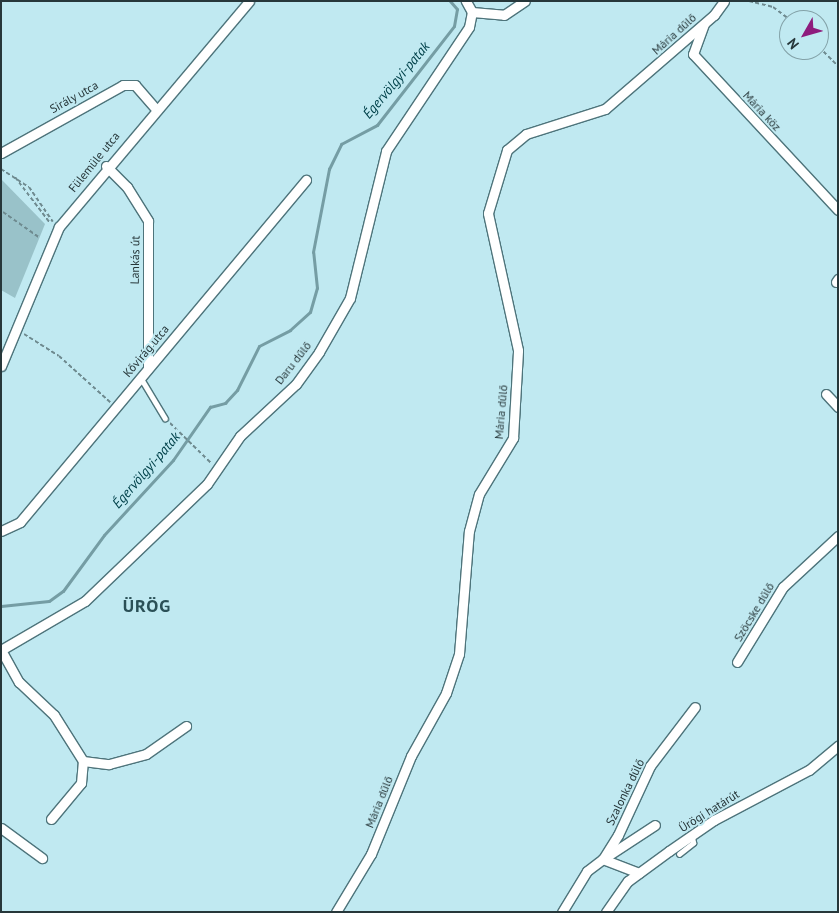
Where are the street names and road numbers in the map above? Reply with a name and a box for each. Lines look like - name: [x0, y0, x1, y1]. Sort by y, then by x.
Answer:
- street label: Mária dűlő: [649, 10, 699, 58]
- street label: Sirály utca: [47, 78, 101, 116]
- street label: Mária köz: [740, 88, 784, 134]
- street label: Fülemüle utca: [65, 129, 123, 195]
- street label: Lankás út: [127, 235, 143, 285]
- street label: Kővirág utca: [120, 322, 172, 380]
- street label: Daru dűlő: [272, 339, 314, 387]
- street label: Mária dűlő: [491, 384, 511, 440]
- street label: Szöcske dűlő: [731, 580, 777, 644]
- street label: Szalonka dűlő: [603, 757, 647, 827]
- street label: Mária dűlő: [362, 774, 396, 830]
- street label: Ürögi határút: [676, 787, 742, 835]

